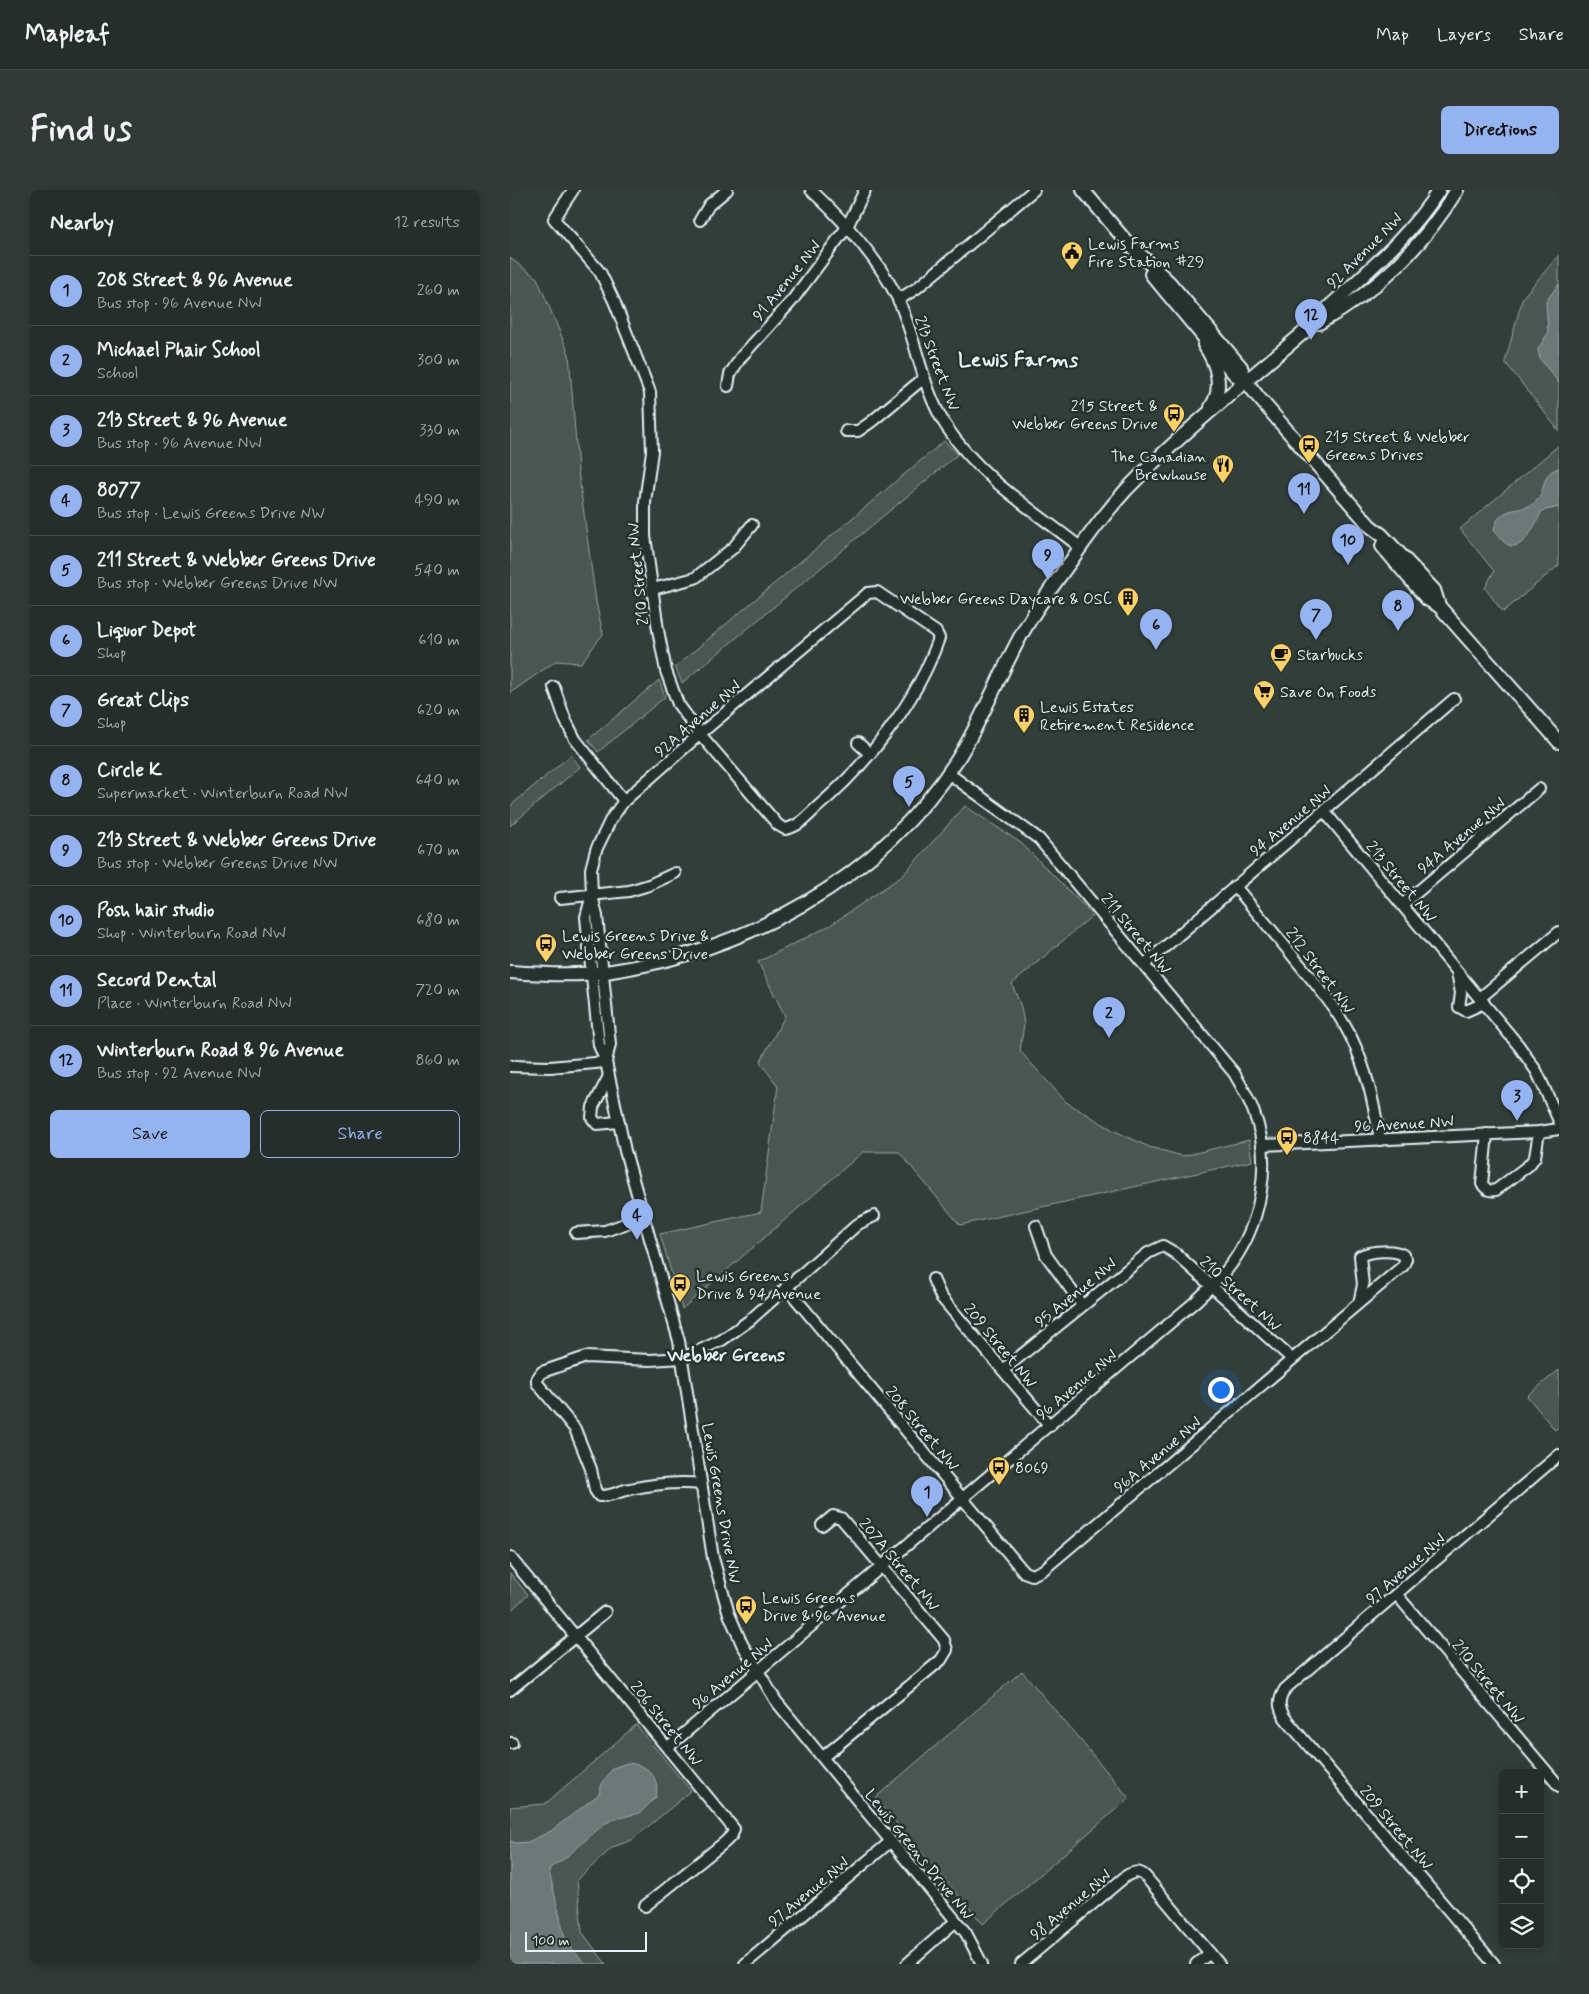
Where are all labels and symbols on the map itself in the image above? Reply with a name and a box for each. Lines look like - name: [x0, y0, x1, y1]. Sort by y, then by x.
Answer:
- street label: 92 Avenue NW: [1323, 209, 1407, 293]
- place label: Lewis Farms Fire Station #29: [1088, 234, 1204, 273]
- street label: 91 Avenue NW: [748, 236, 826, 325]
- public building icon: Lewis Farms Fire Station #29: [1060, 240, 1084, 271]
- pin: 12: [1295, 299, 1327, 340]
- street label: 213 Street NW: [909, 313, 964, 414]
- district label: Lewis Farms: [958, 346, 1079, 374]
- place label: 215 Street & Webber Greens Drive: [1012, 396, 1158, 435]
- bus stop icon: 215 Street & Webber Greens Drive: [1162, 402, 1186, 433]
- place label: 215 Street & Webber Greens Drives: [1325, 427, 1470, 466]
- bus stop icon: 215 Street & Webber Greens Drives: [1297, 433, 1321, 464]
- place label: The Canadian Brewhouse: [1111, 447, 1207, 486]
- restaurant icon: The Canadian Brewhouse: [1211, 453, 1235, 484]
- pin: 11: [1288, 473, 1320, 514]
- street label: 210 Street NW: [623, 521, 654, 626]
- pin: 10: [1332, 524, 1364, 565]
- pin: 9: [1032, 539, 1064, 580]
- building icon: Webber Greens Daycare & OSC: [1116, 586, 1140, 617]
- place label: Webber Greens Daycare & OSC: [900, 589, 1112, 610]
- pin: 8: [1382, 590, 1414, 631]
- pin: 7: [1300, 599, 1332, 640]
- pin: 6: [1140, 609, 1172, 650]
- cafe icon: Starbucks: [1269, 642, 1293, 673]
- place label: Starbucks: [1297, 645, 1363, 666]
- street label: 92A Avenue NW: [651, 676, 745, 762]
- supermarket icon: Save On Foods: [1252, 679, 1276, 710]
- place label: Save On Foods: [1280, 682, 1376, 703]
- place label: Lewis Estates Retirement Residence: [1040, 697, 1195, 736]
- building icon: Lewis Estates Retirement Residence: [1012, 703, 1036, 734]
- pin: 5: [893, 766, 925, 807]
- street label: 94 Avenue NW: [1246, 781, 1336, 861]
- street label: 94A Avenue NW: [1414, 793, 1510, 879]
- street label: 213 Street NW: [1361, 837, 1441, 927]
- street label: 211 Street NW: [1096, 889, 1176, 979]
- street label: 212 Street NW: [1280, 923, 1359, 1018]
- place label: Lewis Greens Drive & Webber Greens Drive: [562, 926, 709, 965]
- bus stop icon: Lewis Greens Drive & Webber Greens Drive: [534, 932, 558, 963]
- pin: 2: [1093, 997, 1125, 1038]
- pin: 3: [1501, 1080, 1533, 1121]
- street label: 96 Avenue NW: [1354, 1111, 1454, 1138]
- bus stop icon: 8844: [1275, 1125, 1299, 1156]
- place label: 8844: [1303, 1128, 1340, 1149]
- pin: 4: [621, 1199, 653, 1240]
- street label: 210 Street NW: [1195, 1252, 1285, 1336]
- street label: 95 Avenue NW: [1031, 1254, 1121, 1333]
- place label: Lewis Greens Drive & 94 Avenue: [696, 1266, 821, 1305]
- bus stop icon: Lewis Greens Drive & 94 Avenue: [668, 1272, 692, 1303]
- street label: 209 Street NW: [958, 1299, 1041, 1393]
- district label: Webber Greens: [666, 1344, 785, 1368]
- street label: 96 Avenue NW: [1032, 1345, 1122, 1425]
- your location: [1208, 1377, 1234, 1403]
- street label: 208 Street NW: [880, 1382, 963, 1476]
- street label: 96A Avenue NW: [1110, 1412, 1206, 1498]
- street label: Lewis Greens Drive NW: [696, 1421, 745, 1585]
- bus stop icon: 8069: [987, 1455, 1011, 1486]
- place label: 8069: [1015, 1458, 1049, 1479]
- pin: 1: [911, 1476, 943, 1517]
- street label: 207A Street NW: [854, 1514, 944, 1616]
- street label: 97 Avenue NW: [1362, 1529, 1450, 1609]
- place label: Lewis Greens Drive & 96 Avenue: [762, 1588, 886, 1627]
- bus stop icon: Lewis Greens Drive & 96 Avenue: [734, 1594, 758, 1625]
- street label: 96 Avenue NW: [688, 1634, 778, 1714]
- street label: 210 Street NW: [1447, 1636, 1529, 1728]
- street label: 206 Street NW: [625, 1677, 707, 1771]
- street label: 209 Street NW: [1354, 1781, 1437, 1875]
- street label: Lewis Greens Drive NW: [860, 1785, 978, 1925]
- street label: 97 Avenue NW: [764, 1852, 853, 1932]
- street label: 98 Avenue NW: [1026, 1865, 1116, 1945]
- scale bar: [525, 1929, 648, 1952]

